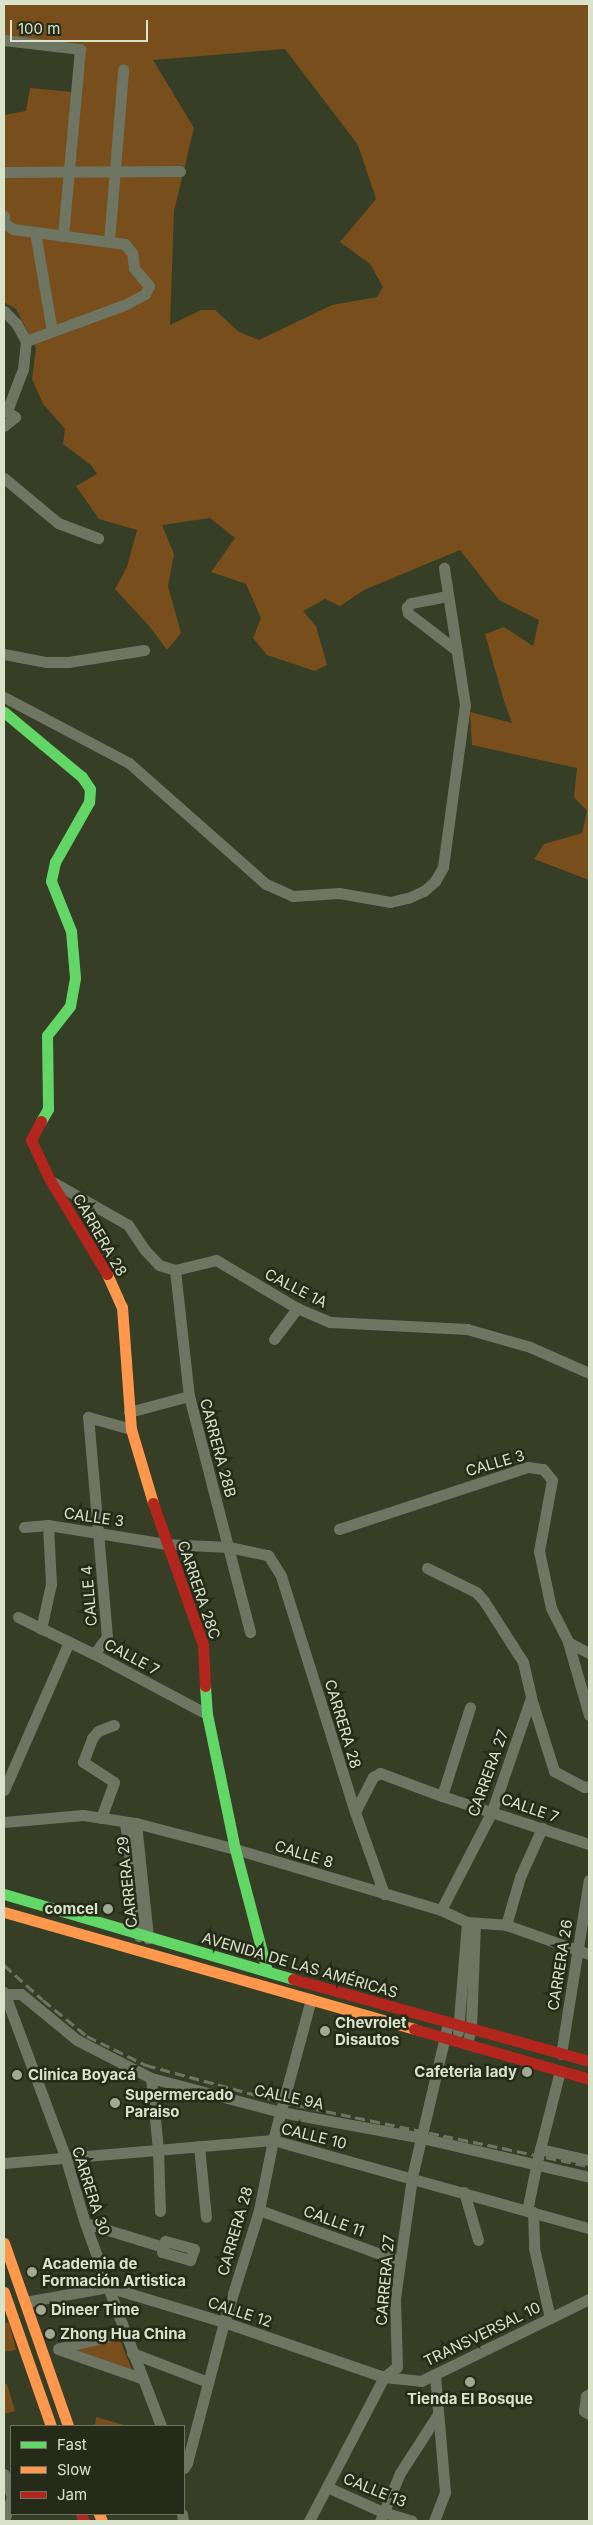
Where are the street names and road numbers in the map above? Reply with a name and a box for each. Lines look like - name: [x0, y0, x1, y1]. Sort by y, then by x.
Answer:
- street label: CARRERA 28: [69, 1191, 131, 1279]
- street label: CALLE 1A: [262, 1265, 330, 1311]
- street label: CARRERA 28B: [196, 1397, 240, 1499]
- street label: CALLE 3: [463, 1446, 527, 1480]
- street label: CALLE 3: [63, 1504, 125, 1530]
- street label: CARRERA 28C: [174, 1538, 224, 1642]
- street label: CALLE 4: [77, 1565, 101, 1627]
- street label: CALLE 7: [101, 1635, 163, 1679]
- street label: CARRERA 28: [321, 1677, 365, 1771]
- street label: CARRERA 27: [464, 1727, 512, 1819]
- street label: CALLE 7: [499, 1790, 561, 1826]
- street label: CARRERA 29: [113, 1835, 141, 1929]
- street label: CALLE 8: [272, 1837, 336, 1871]
- street label: CARRERA 26: [544, 1918, 576, 2012]
- street label: AVENIDA DE LAS AMÉRICAS: [200, 1928, 400, 2002]
- street label: CALLE 9A: [252, 2081, 326, 2113]
- street label: CALLE 10: [279, 2119, 349, 2153]
- street label: CARRERA 30: [68, 2144, 114, 2238]
- street label: CARRERA 28: [214, 2184, 256, 2278]
- street label: CALLE 11: [301, 2202, 367, 2240]
- street label: CARRERA 27: [372, 2234, 398, 2326]
- street label: CALLE 12: [206, 2293, 274, 2331]
- street label: TRANSVERSAL 10: [421, 2298, 543, 2370]
- street label: CALLE 13: [341, 2469, 409, 2511]

